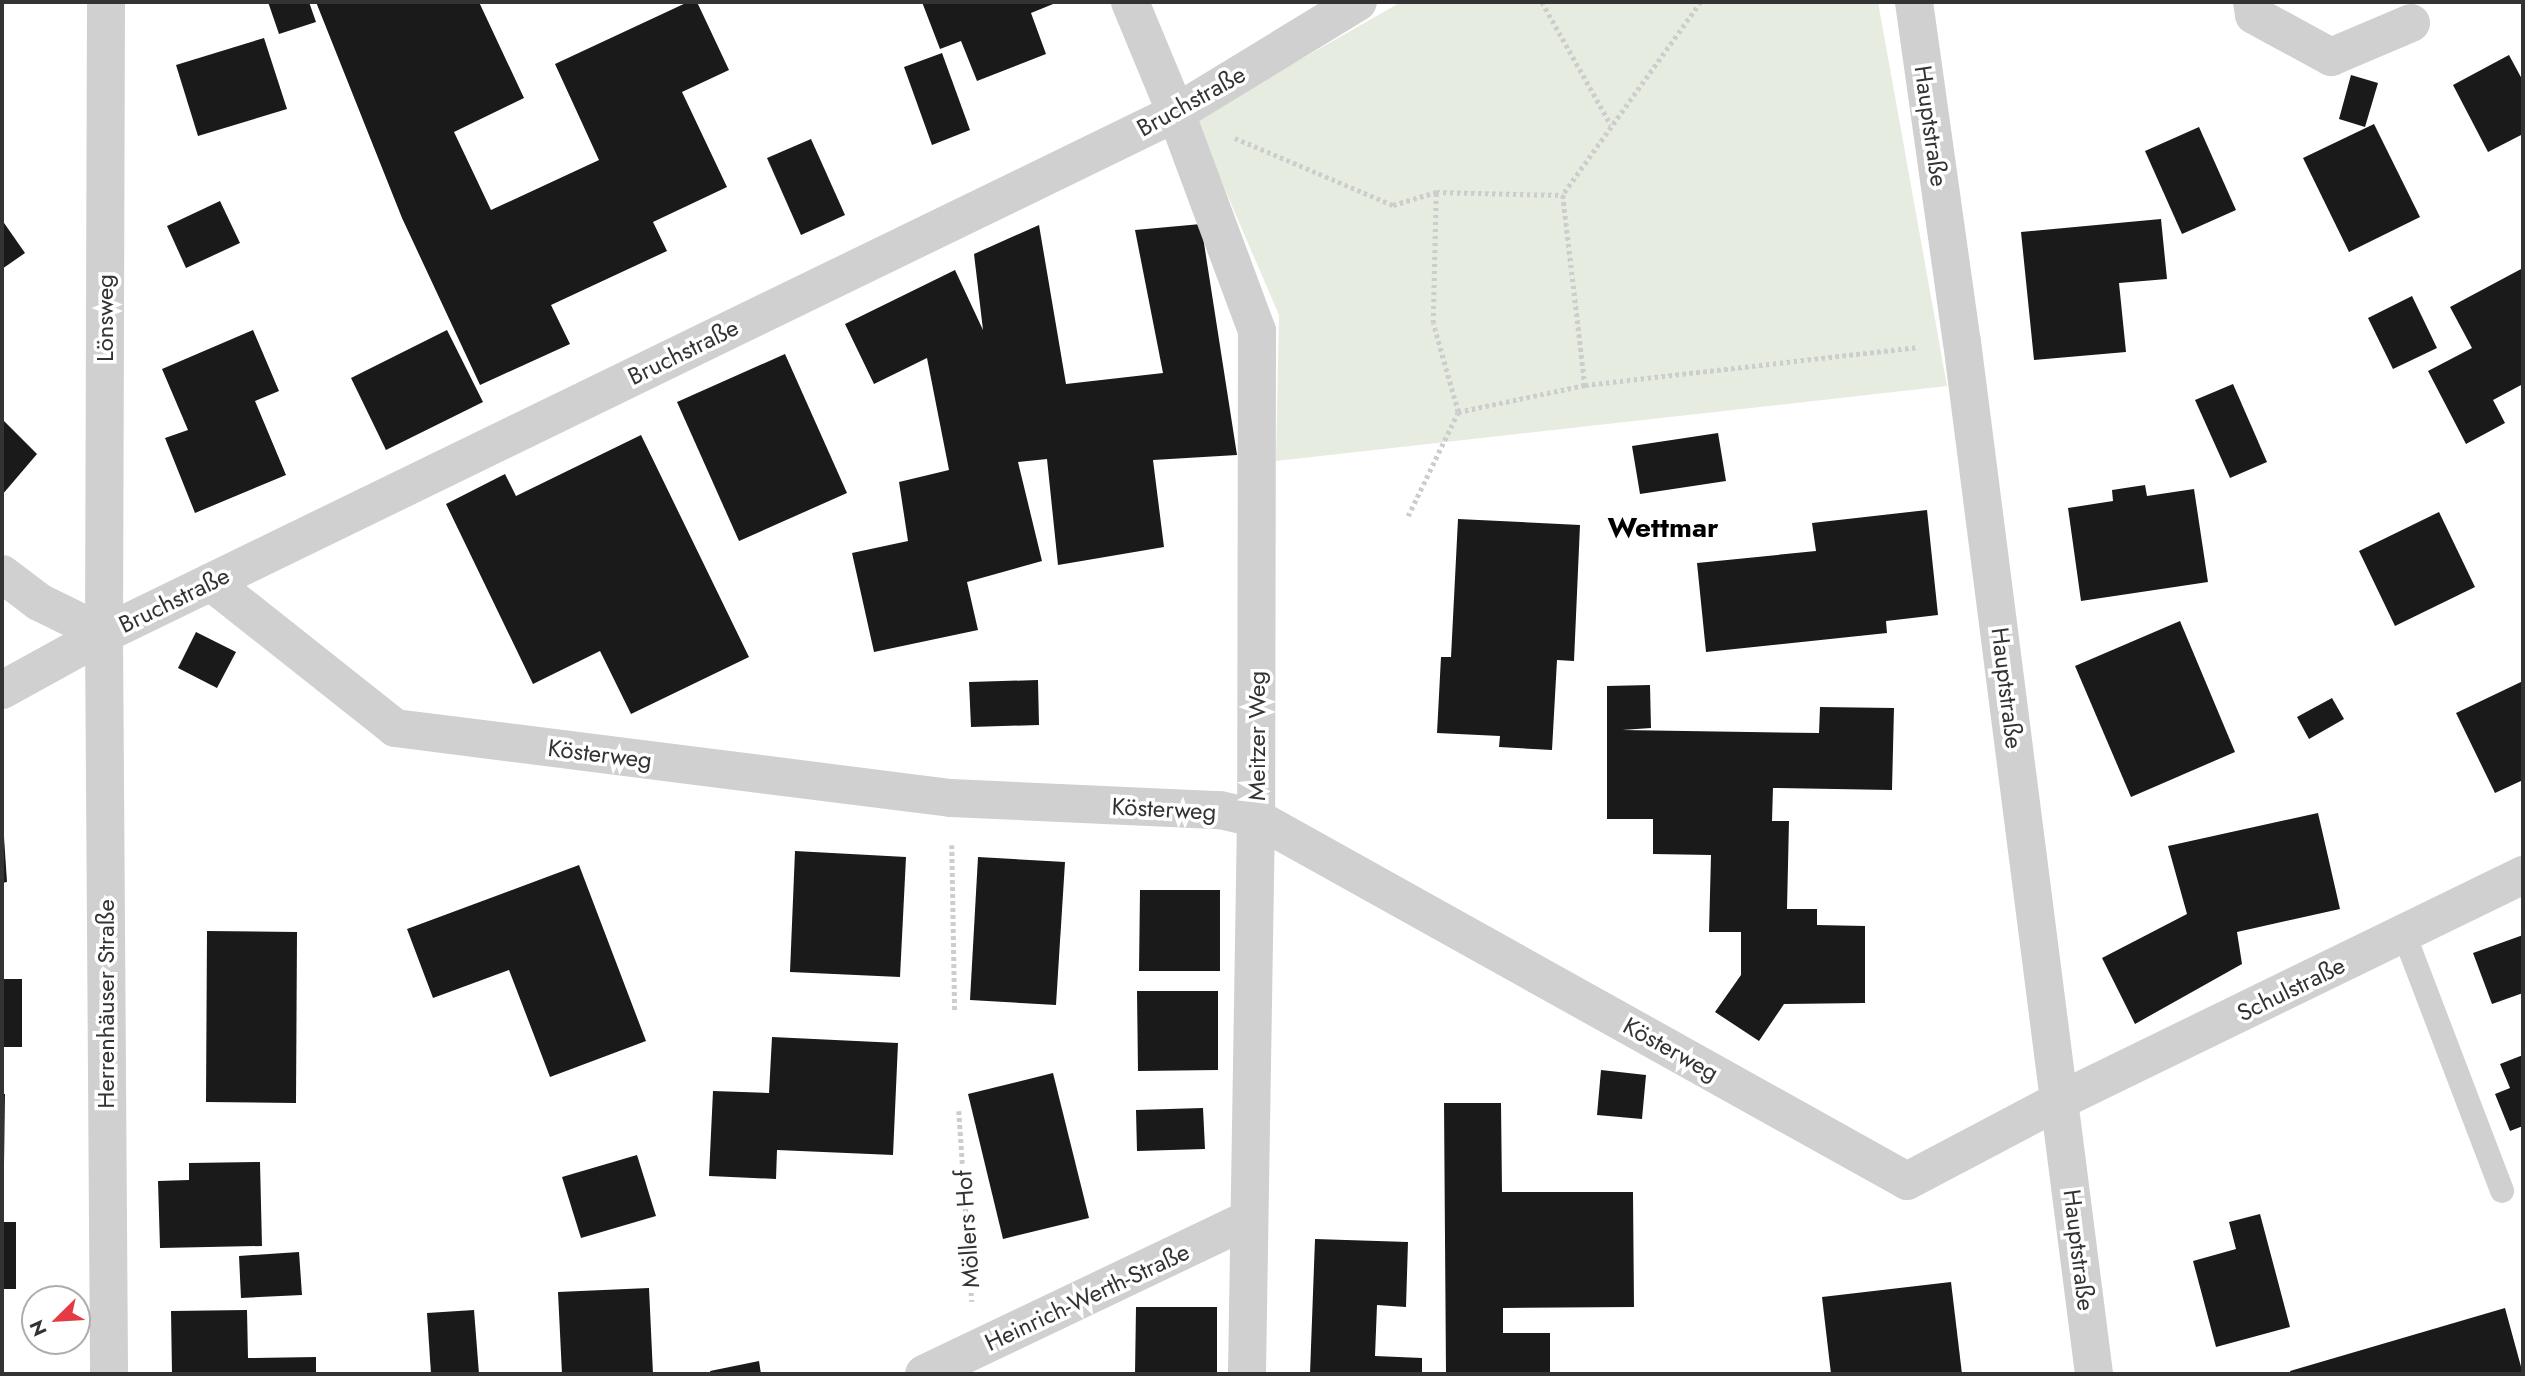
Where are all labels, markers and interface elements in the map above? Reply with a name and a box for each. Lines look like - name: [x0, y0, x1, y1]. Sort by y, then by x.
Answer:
- street label: Bruchstraße: [1132, 59, 1250, 143]
- street label: Hauptstraße: [1908, 64, 1954, 188]
- street label: Lönsweg: [91, 274, 119, 362]
- street label: Bruchstraße: [623, 313, 743, 391]
- district label: Wettmar: [1608, 511, 1718, 545]
- street label: Bruchstraße: [114, 561, 234, 639]
- street label: Hauptstraße: [1985, 626, 2029, 750]
- street label: Meitzer Weg: [1243, 671, 1271, 801]
- street label: Kösterweg: [546, 733, 654, 775]
- street label: Kösterweg: [1111, 792, 1217, 826]
- street label: Herrenhäuser Straße: [92, 899, 120, 1109]
- street label: Schulstraße: [2232, 951, 2350, 1027]
- street label: Kösterweg: [1618, 1011, 1724, 1087]
- street label: Möllers Hof: [949, 1169, 985, 1289]
- street label: Hauptstraße: [2057, 1188, 2101, 1312]
- street label: Heinrich-Werth-Straße: [980, 1237, 1194, 1357]
- north arrow: [21, 1285, 91, 1355]
- text: N: [23, 1316, 54, 1340]

